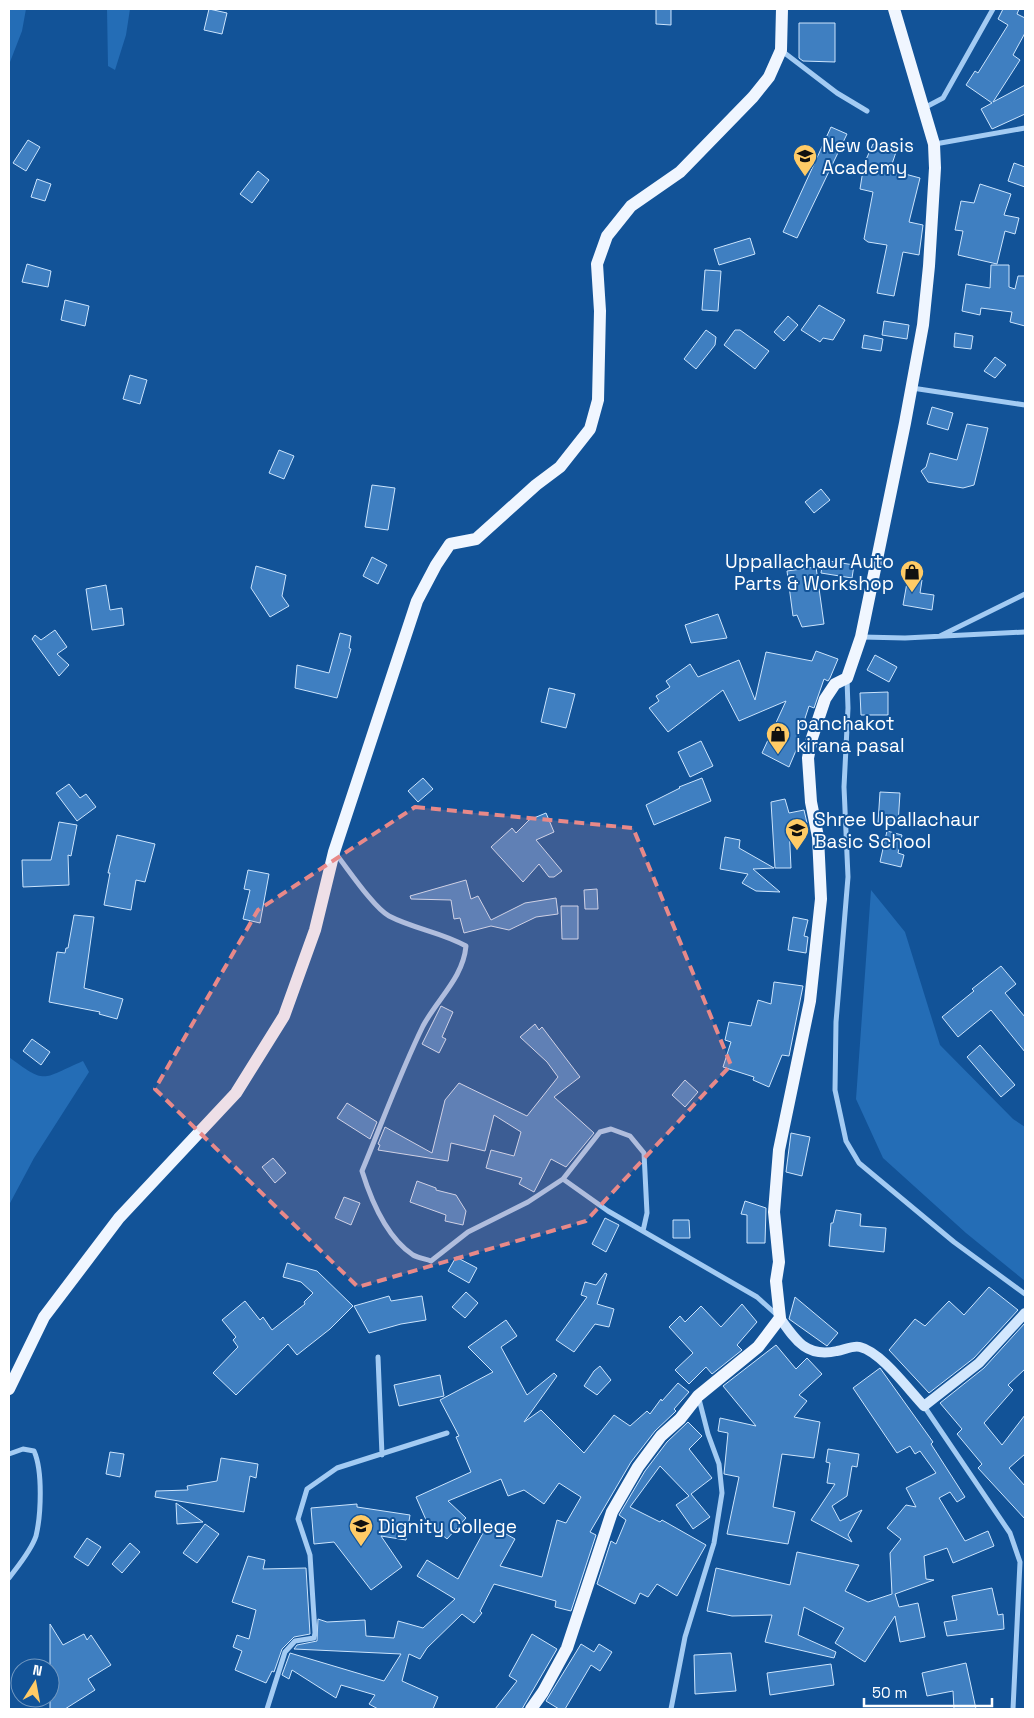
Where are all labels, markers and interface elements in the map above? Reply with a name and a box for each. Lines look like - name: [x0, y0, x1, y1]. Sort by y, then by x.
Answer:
- place label: New Oasis Academy: [822, 133, 914, 180]
- school or university icon: New Oasis Academy: [792, 143, 818, 177]
- place label: Uppallachaur Auto Parts & Workshop: [725, 549, 894, 596]
- shop icon: Uppallachaur Auto Parts & Workshop: [899, 559, 925, 593]
- place label: panchakot kirana pasal: [796, 711, 905, 758]
- shop icon: panchakot kirana pasal: [765, 721, 791, 755]
- place label: Shree Upallachaur Basic School: [814, 807, 980, 854]
- school or university icon: Shree Upallachaur Basic School: [784, 817, 810, 851]
- school or university icon: Dignity College: [348, 1513, 374, 1547]
- place label: Dignity College: [378, 1514, 517, 1539]
- north arrow: [10, 1658, 60, 1708]
- text: N: [31, 1661, 44, 1680]
- scale bar: [864, 1676, 992, 1708]
- text: 50 m: [872, 1683, 907, 1702]

